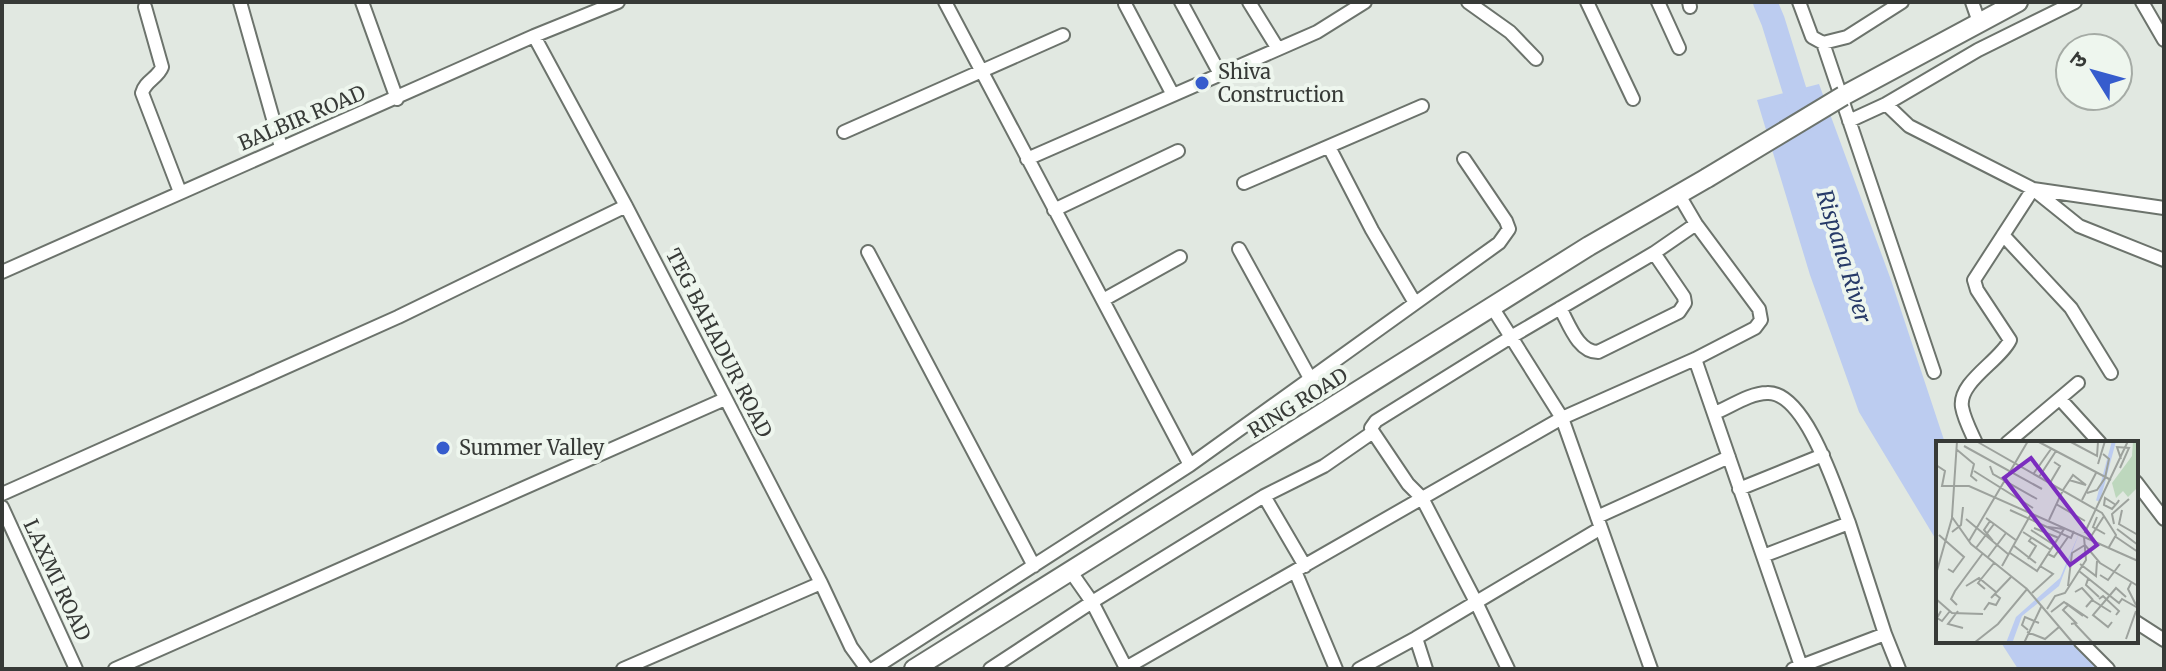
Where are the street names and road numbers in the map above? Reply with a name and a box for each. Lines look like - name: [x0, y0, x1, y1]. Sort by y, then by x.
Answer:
- street label: BALBIR ROAD: [234, 80, 369, 156]
- street label: TEG BAHADUR ROAD: [661, 244, 778, 441]
- street label: RING ROAD: [1243, 362, 1352, 443]
- street label: LAXMI ROAD: [18, 515, 96, 644]

